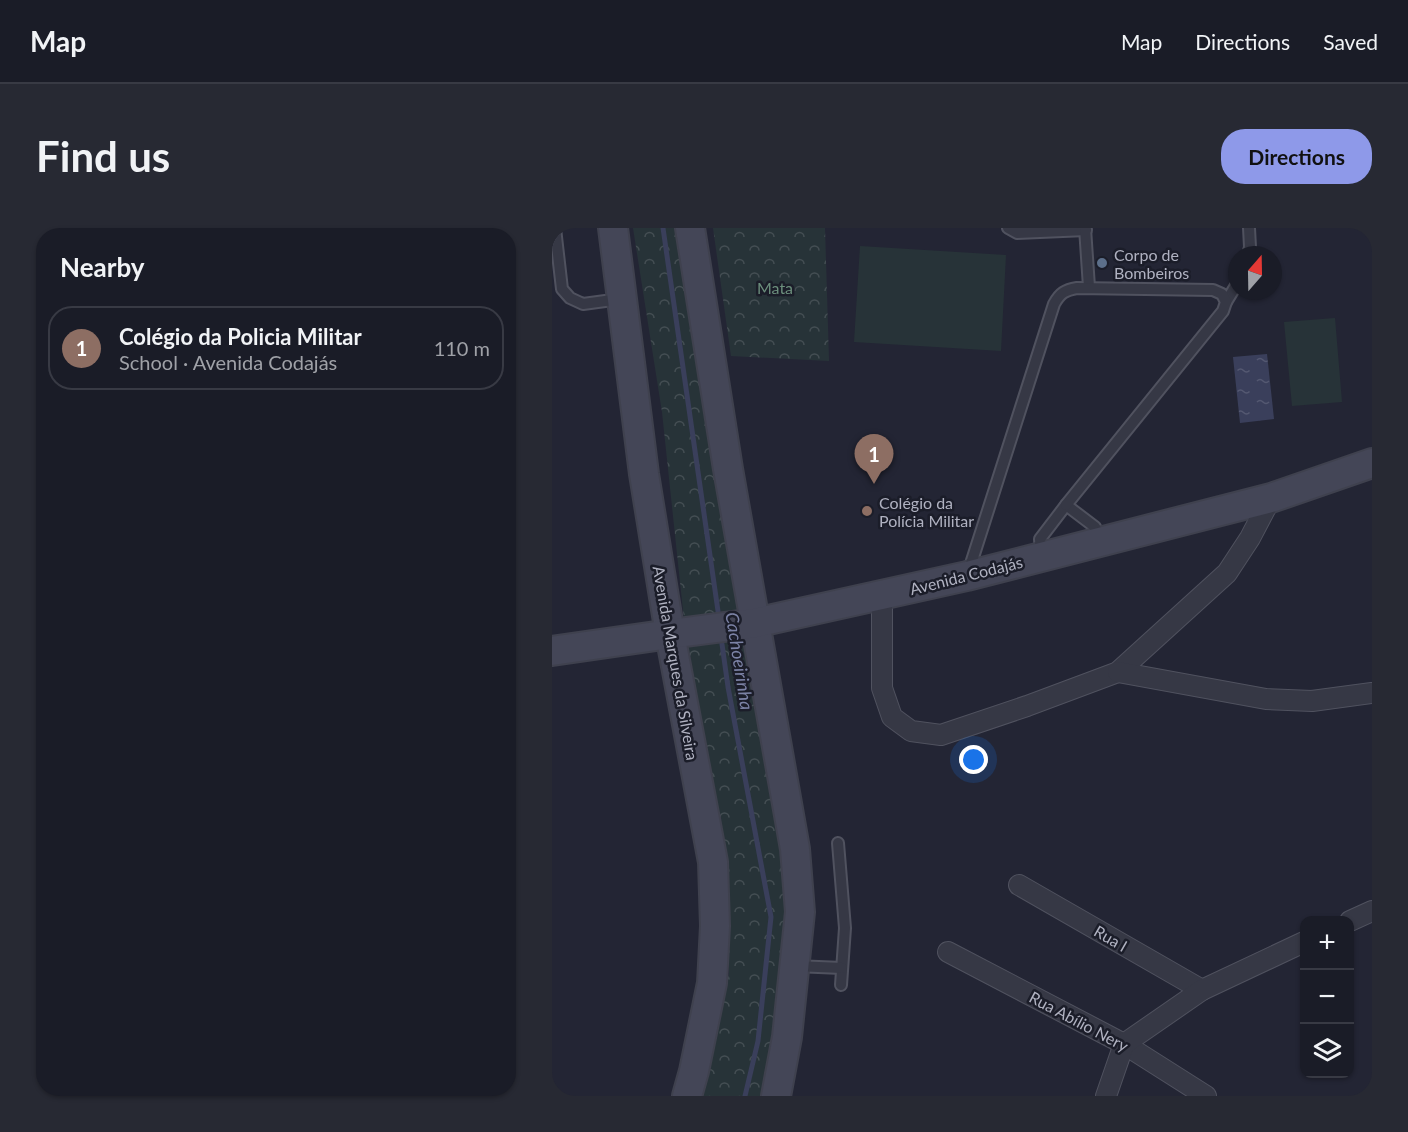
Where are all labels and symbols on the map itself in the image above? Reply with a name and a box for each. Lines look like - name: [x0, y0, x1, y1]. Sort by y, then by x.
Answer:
- place label: Corpo de Bombeiros: [1114, 245, 1189, 282]
- north arrow: [1228, 246, 1282, 300]
- marker: Corpo de Bombeiros: [1095, 256, 1109, 270]
- park label: Mata: [757, 278, 793, 297]
- pin: 1: [854, 434, 894, 484]
- place label: Colégio da Polícia Militar: [879, 493, 974, 530]
- marker: Colégio da Polícia Militar: [860, 504, 874, 518]
- street label: Avenida Codajás: [908, 552, 1024, 598]
- street label: Avenida Marques da Silveira: [650, 564, 702, 762]
- water label: Cachoeirinha: [721, 611, 759, 711]
- your location: [959, 745, 988, 774]
- street label: Rua I: [1091, 921, 1131, 955]
- street label: Rua Abílio Nery: [1026, 987, 1132, 1055]

